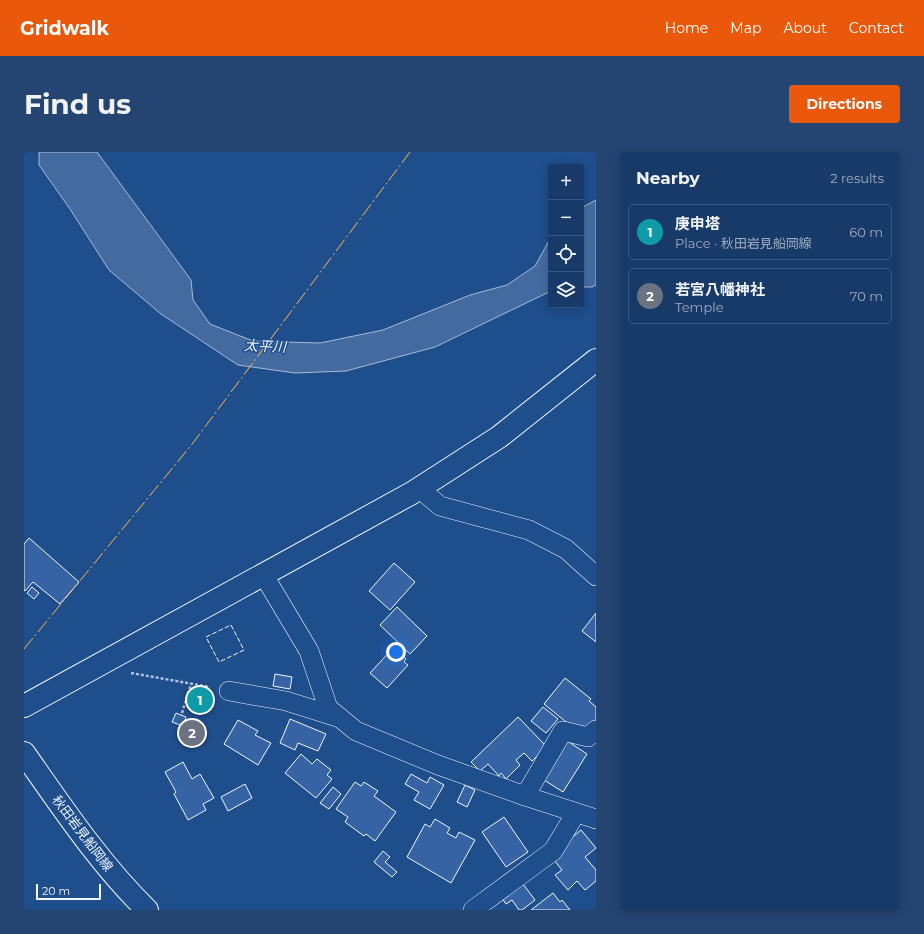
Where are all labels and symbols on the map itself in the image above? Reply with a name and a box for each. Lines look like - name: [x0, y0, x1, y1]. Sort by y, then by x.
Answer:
- water label: 太平川: [244, 336, 288, 356]
- your location: [386, 642, 406, 662]
- pin: 1: [187, 685, 213, 715]
- pin: 2: [179, 718, 205, 748]
- street label: 秋田岩見船岡線: [49, 792, 117, 874]
- scale bar: [36, 882, 101, 901]

